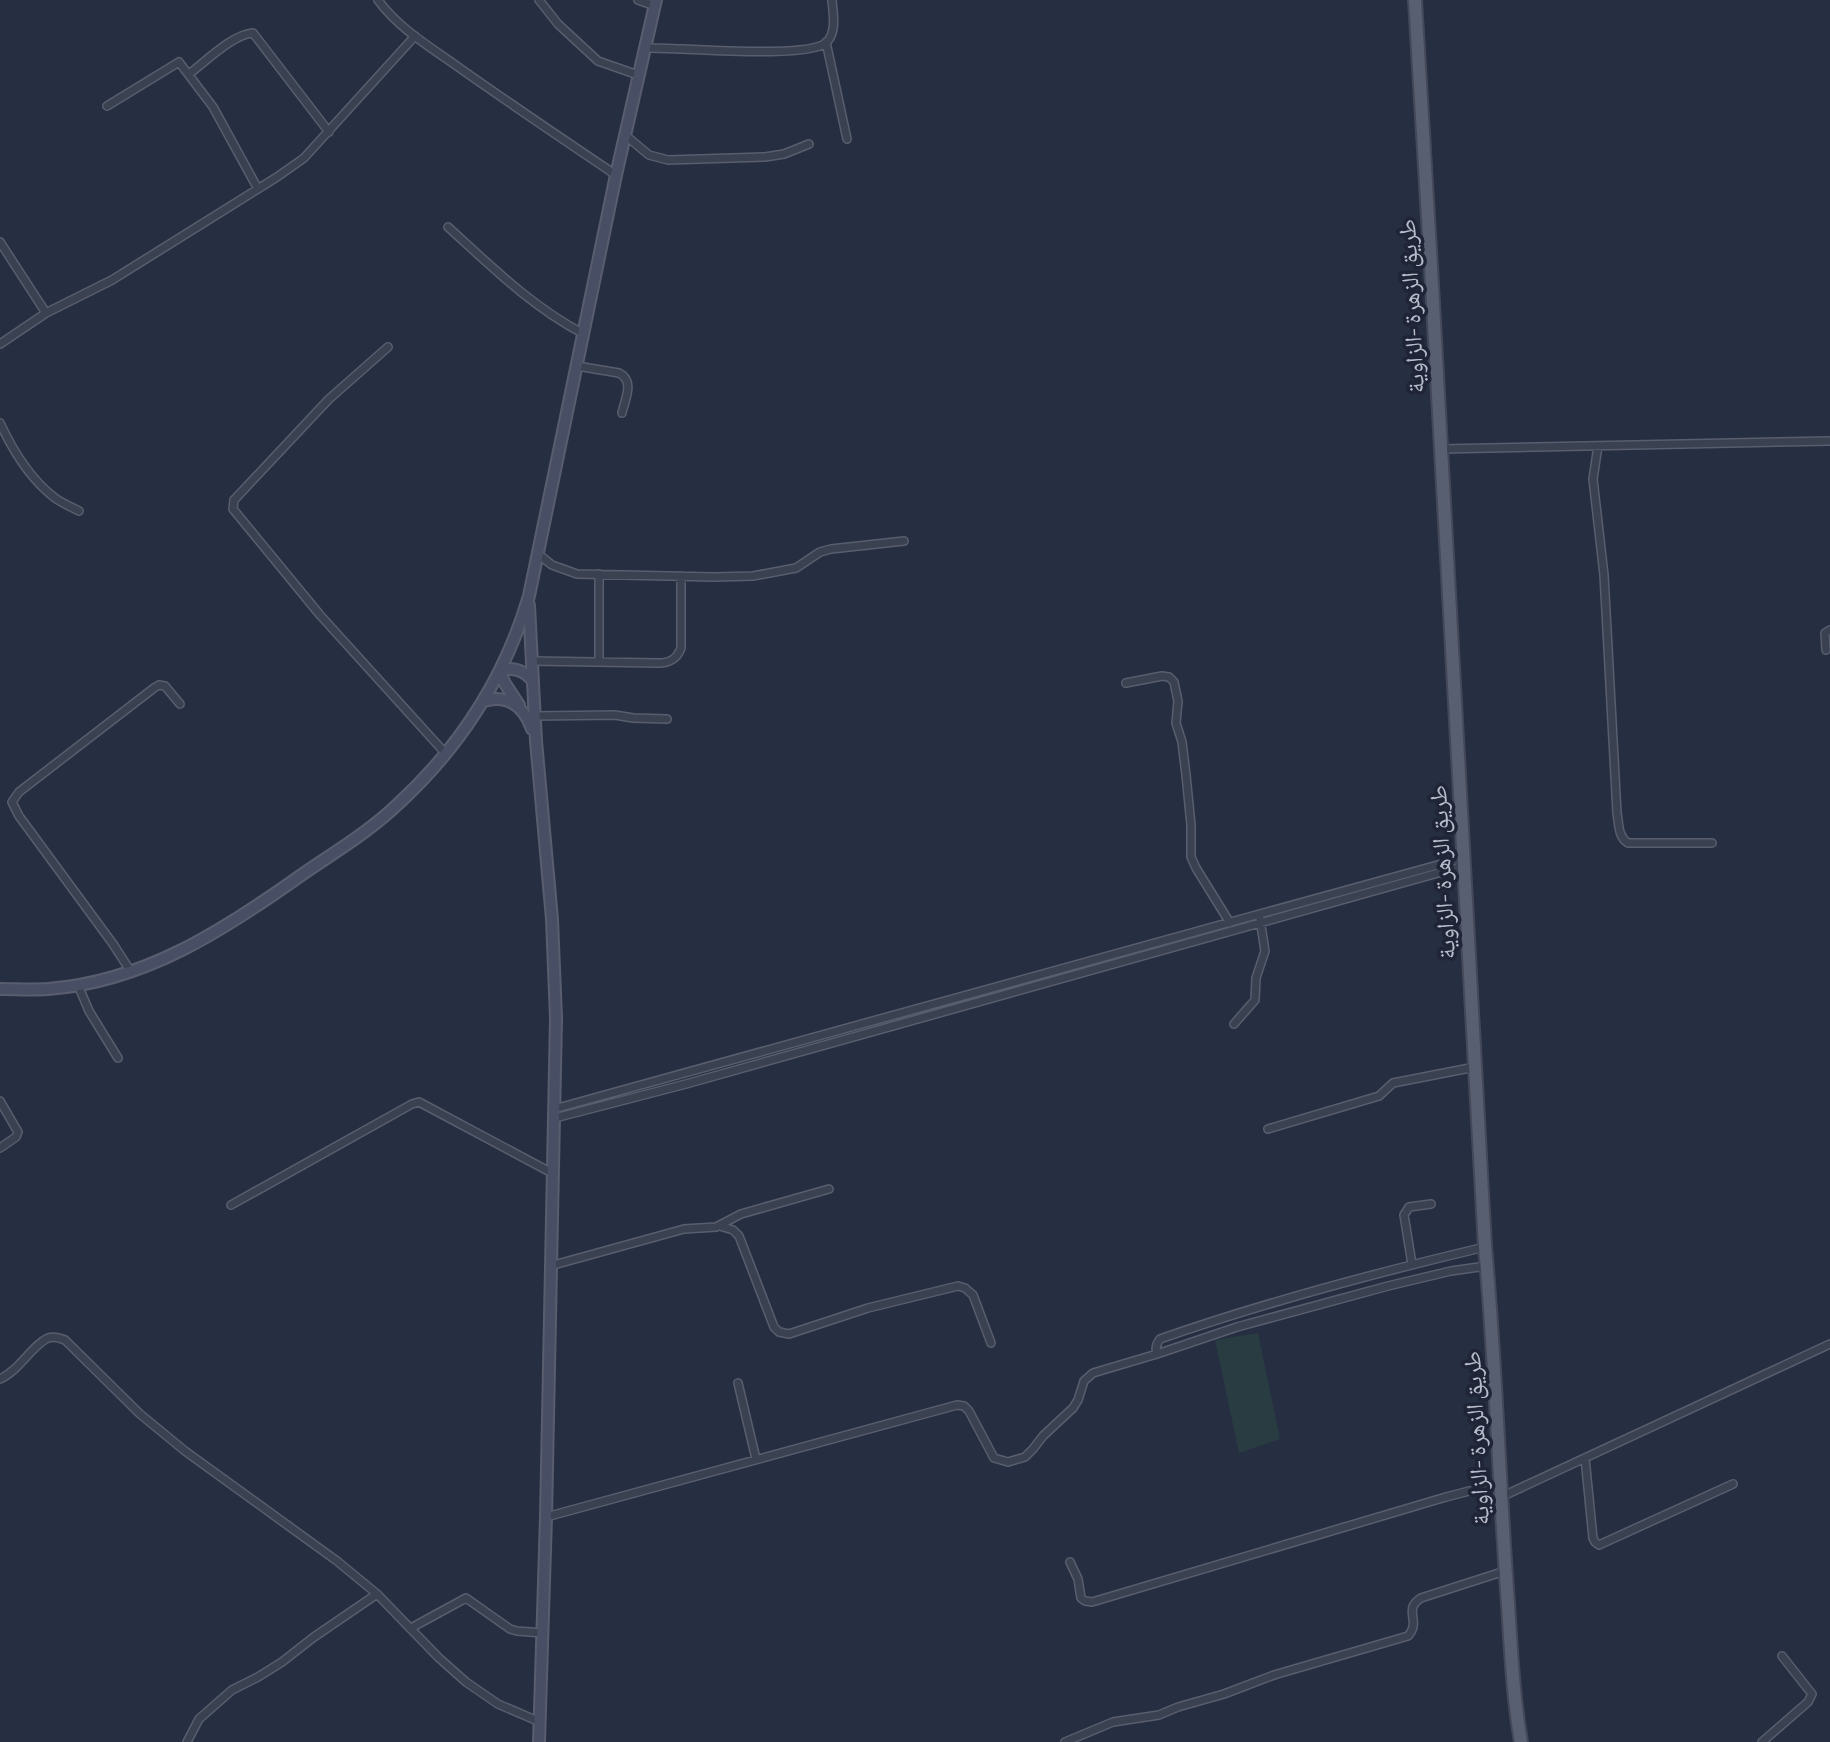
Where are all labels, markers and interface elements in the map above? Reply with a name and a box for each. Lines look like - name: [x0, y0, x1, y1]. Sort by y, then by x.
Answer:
- street label: طريق الزهرة -الزاوية: [1393, 218, 1431, 394]
- street label: طريق الزهرة -الزاوية: [1424, 784, 1462, 960]
- street label: طريق الزهرة -الزاوية: [1458, 1350, 1496, 1526]

